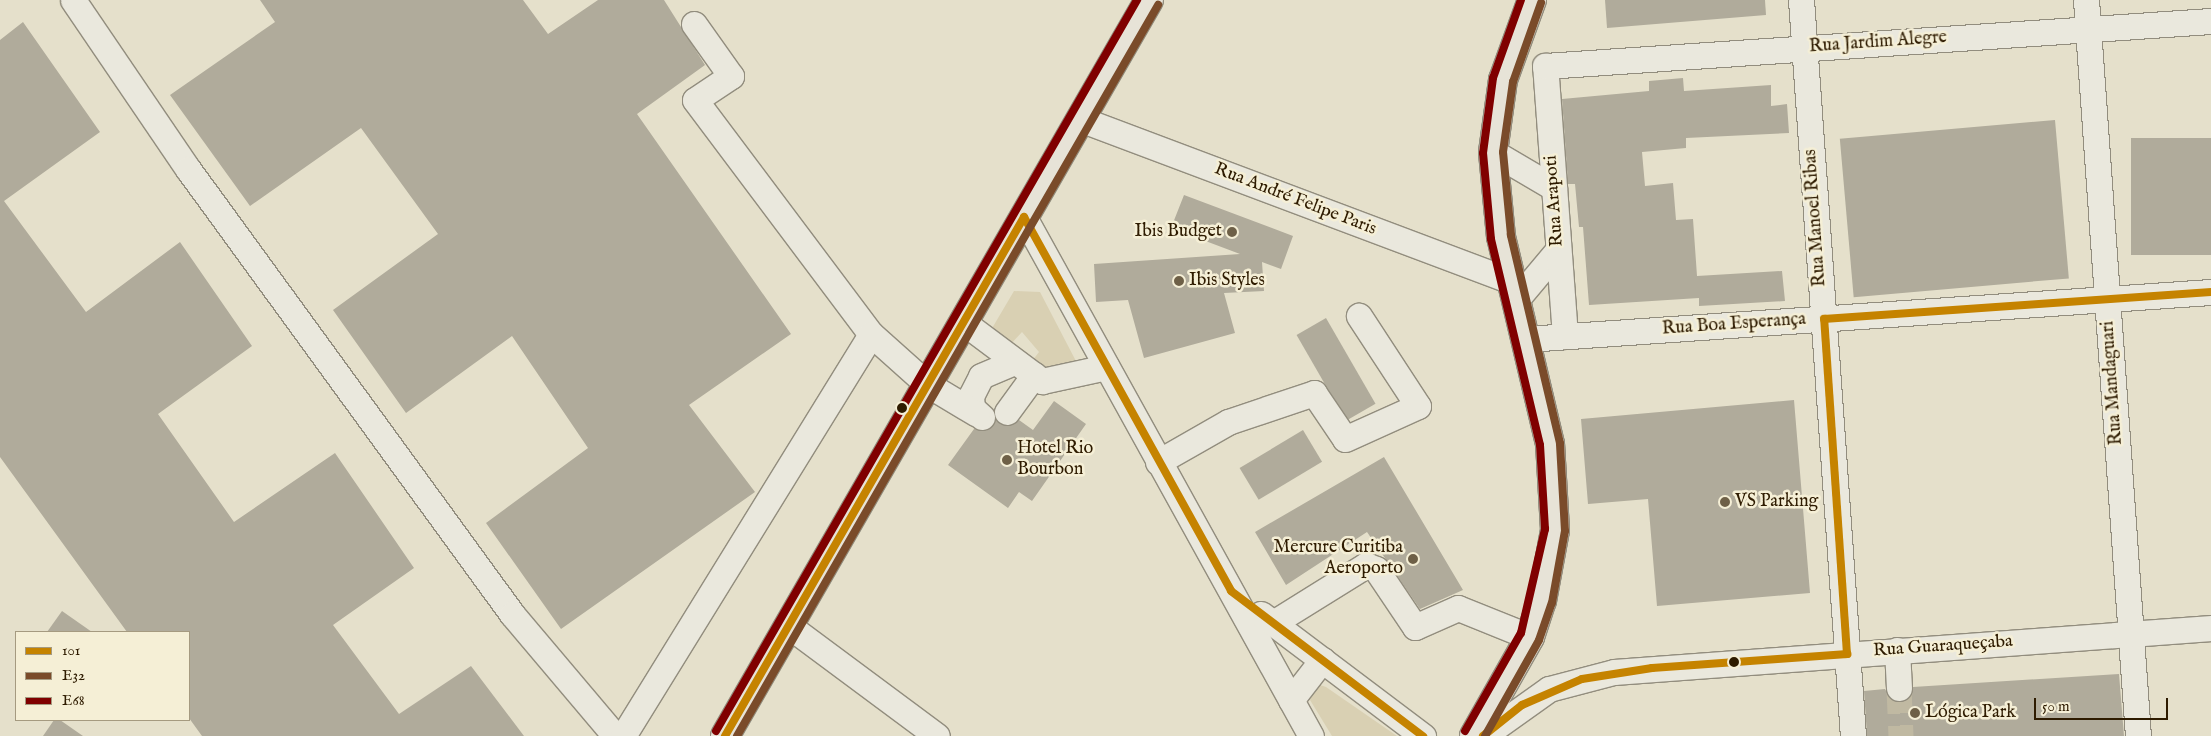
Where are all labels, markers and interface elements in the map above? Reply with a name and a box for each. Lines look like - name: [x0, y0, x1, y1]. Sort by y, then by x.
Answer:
- street label: Rua Jardim Alegre: [1808, 27, 1948, 59]
- street label: Rua Manoel Ribas: [1800, 148, 1832, 288]
- street label: Rua Arapoti: [1541, 155, 1569, 247]
- street label: Rua André Felipe Paris: [1211, 159, 1379, 241]
- place label: Ibis Budget: [1135, 221, 1222, 243]
- marker: Ibis Budget: [1226, 226, 1238, 238]
- place label: Ibis Styles: [1189, 270, 1265, 292]
- marker: Ibis Styles: [1173, 275, 1185, 287]
- street label: Rua Boa Esperança: [1661, 309, 1807, 341]
- street label: Rua Mandaguari: [2098, 320, 2128, 446]
- unlabelled marker: [897, 403, 907, 413]
- place label: Hotel Rio Bourbon: [1017, 439, 1093, 482]
- marker: Hotel Rio Bourbon: [1001, 454, 1013, 466]
- place label: VS Parking: [1735, 491, 1818, 513]
- marker: VS Parking: [1719, 496, 1731, 508]
- place label: Mercure Curitiba Aeroporto: [1274, 538, 1403, 580]
- marker: Mercure Curitiba Aeroporto: [1407, 553, 1419, 565]
- legend: [15, 631, 190, 721]
- street label: Rua Guaraqueçaba: [1872, 631, 2014, 663]
- text: 101: [62, 641, 80, 660]
- unlabelled marker: [1729, 657, 1739, 667]
- text: E32: [62, 666, 85, 685]
- scale bar: [2036, 688, 2170, 720]
- text: E68: [62, 691, 85, 710]
- text: 50 m: [2042, 697, 2070, 716]
- place label: Lógica Park: [1925, 702, 2016, 724]
- marker: Lógica Park: [1909, 707, 1921, 719]

